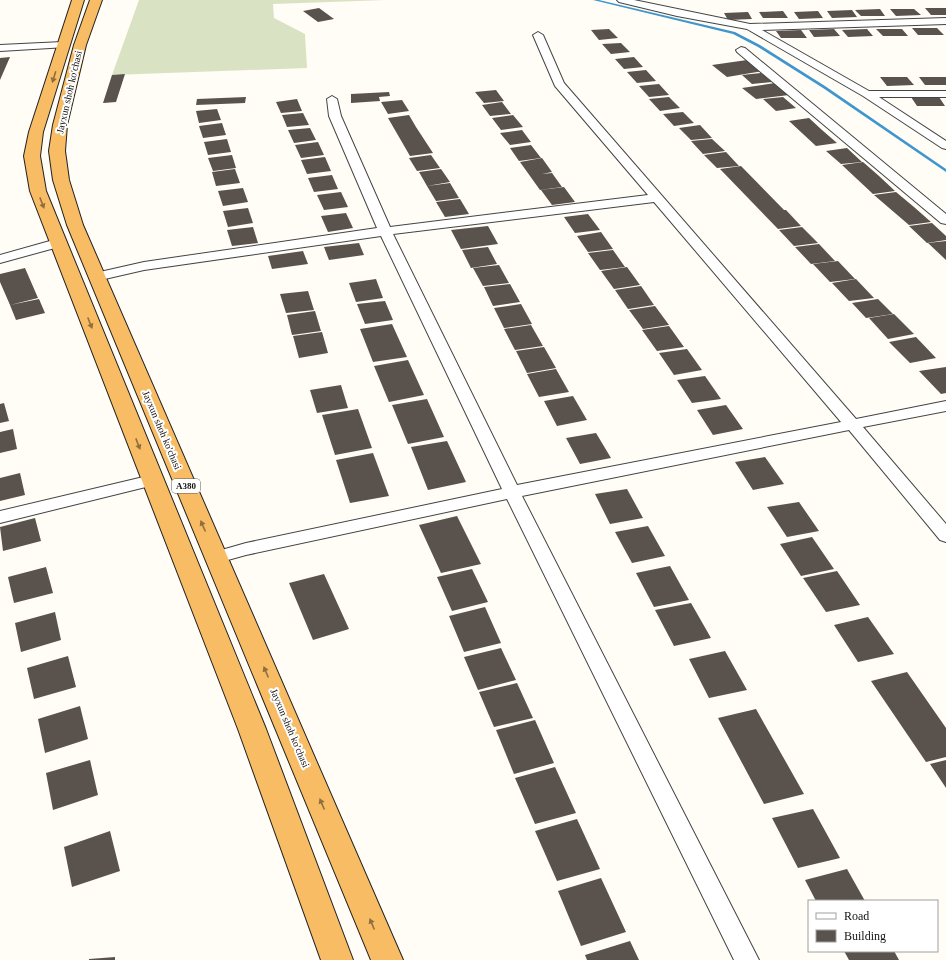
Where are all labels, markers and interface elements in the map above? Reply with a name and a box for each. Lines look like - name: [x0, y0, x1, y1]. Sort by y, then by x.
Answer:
- street label: Jayxun shoh ko'chasi: [54, 49, 84, 134]
- one-way arrow: [50, 71, 56, 83]
- one-way arrow: [40, 197, 46, 209]
- one-way arrow: [88, 318, 94, 330]
- street label: Jayxun shoh ko'chasi: [140, 389, 184, 471]
- one-way arrow: [135, 439, 141, 450]
- road number: A380: [172, 479, 200, 493]
- one-way arrow: [200, 520, 206, 532]
- one-way arrow: [262, 665, 268, 677]
- street label: Jayxun shoh ko'chasi: [268, 687, 312, 769]
- one-way arrow: [318, 798, 324, 810]
- legend: [808, 900, 938, 952]
- text: Road: [844, 909, 869, 923]
- one-way arrow: [369, 918, 375, 930]
- text: Building: [844, 929, 886, 943]

